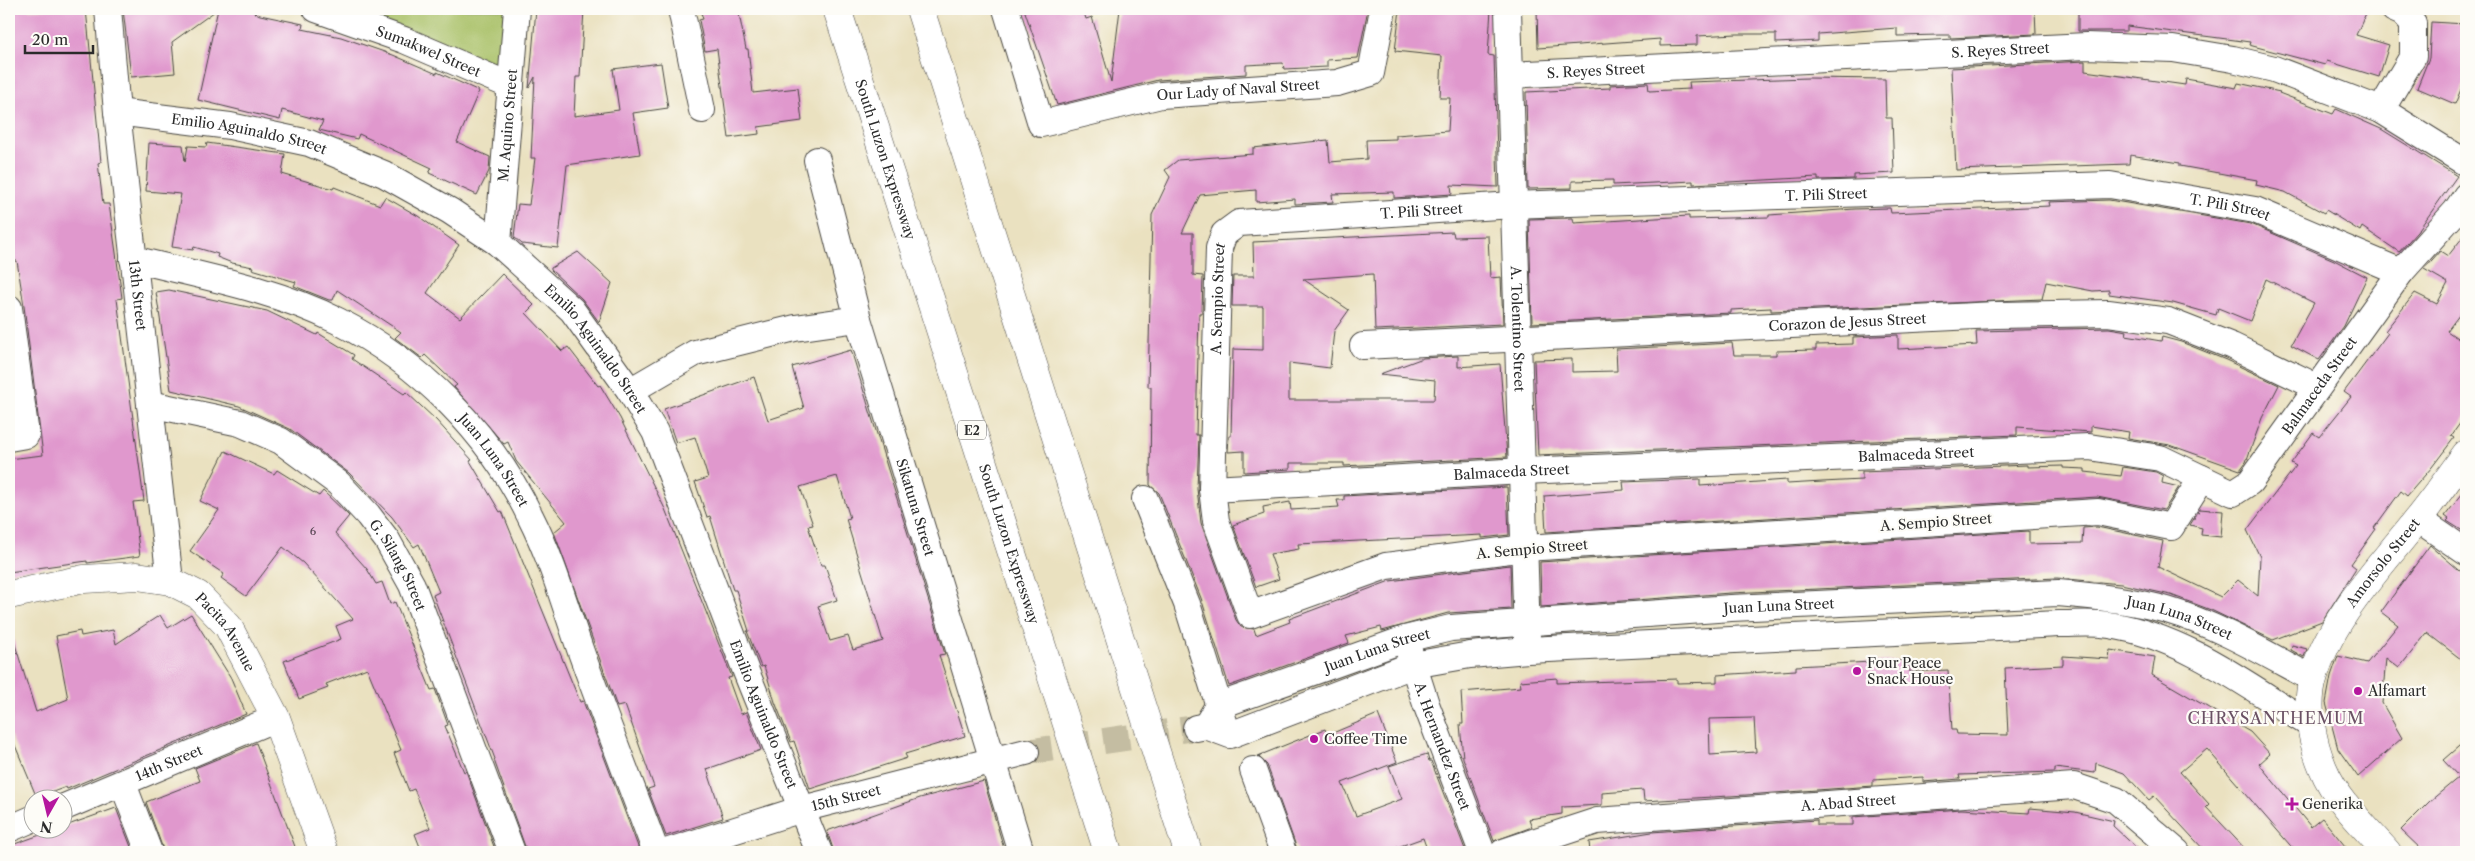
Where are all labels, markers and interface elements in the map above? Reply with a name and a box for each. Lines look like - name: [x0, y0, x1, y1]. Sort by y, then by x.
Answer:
- scale bar: [25, 22, 92, 54]
- street label: Sumakwel Street: [373, 22, 484, 81]
- text: 20 m: [32, 30, 68, 49]
- street label: S. Reyes Street: [1951, 39, 2050, 62]
- street label: S. Reyes Street: [1546, 59, 1646, 82]
- street label: M. Aquino Street: [494, 68, 521, 183]
- street label: Our Lady of Naval Street: [1156, 75, 1320, 104]
- street label: South Luzon Expressway: [851, 77, 920, 242]
- street label: Emilio Aguinaldo Street: [170, 110, 330, 158]
- street label: T. Pili Street: [1785, 184, 1868, 205]
- street label: T. Pili Street: [2188, 190, 2273, 225]
- street label: T. Pili Street: [1380, 199, 1463, 223]
- street label: A. Sempio Street: [1207, 240, 1229, 356]
- street label: 13th Street: [125, 259, 151, 332]
- street label: A. Tolentino Street: [1507, 265, 1529, 392]
- street label: Emilio Aguinaldo Street: [541, 280, 651, 417]
- street label: Corazon de Jesus Street: [1768, 309, 1927, 335]
- street label: Balmaceda Street: [2278, 333, 2361, 438]
- street label: Juan Luna Street: [453, 408, 533, 510]
- road number: E2: [958, 420, 986, 440]
- street label: Balmaceda Street: [1858, 443, 1975, 466]
- street label: Sikatuna Street: [892, 456, 939, 558]
- street label: Balmaceda Street: [1453, 460, 1570, 484]
- street label: South Luzon Expressway: [975, 462, 1043, 627]
- street label: A. Sempio Street: [1879, 509, 1992, 535]
- street label: Amorsolo Street: [2341, 514, 2424, 612]
- street label: G. Silang Street: [365, 515, 430, 613]
- house number: 6: [310, 524, 317, 538]
- street label: A. Sempio Street: [1474, 535, 1589, 563]
- street label: Pacita Avenue: [191, 589, 259, 675]
- street label: Juan Luna Street: [2123, 592, 2235, 644]
- street label: Juan Luna Street: [1721, 594, 1835, 618]
- street label: Juan Luna Street: [1320, 624, 1432, 677]
- street label: Emilio Aguinaldo Street: [726, 637, 801, 791]
- place label: Four Peace Snack House: [1867, 654, 1953, 688]
- marker: Four Peace Snack House: [1851, 665, 1863, 677]
- street label: A. Hernandez Street: [1410, 679, 1474, 813]
- place label: Alfamart: [2367, 682, 2426, 700]
- marker: Alfamart: [2352, 685, 2364, 697]
- district label: CHRYSANTHEMUM: [2188, 708, 2364, 728]
- place label: Coffee Time: [1324, 730, 1407, 748]
- marker: Coffee Time: [1308, 733, 1320, 745]
- street label: 14th Street: [133, 741, 205, 785]
- street label: 15th Street: [810, 780, 882, 815]
- north arrow: [22, 788, 72, 838]
- street label: A. Abad Street: [1799, 790, 1897, 815]
- place label: Generika: [2302, 795, 2364, 813]
- marker: Generika: [2286, 798, 2298, 810]
- text: N: [39, 817, 53, 837]

